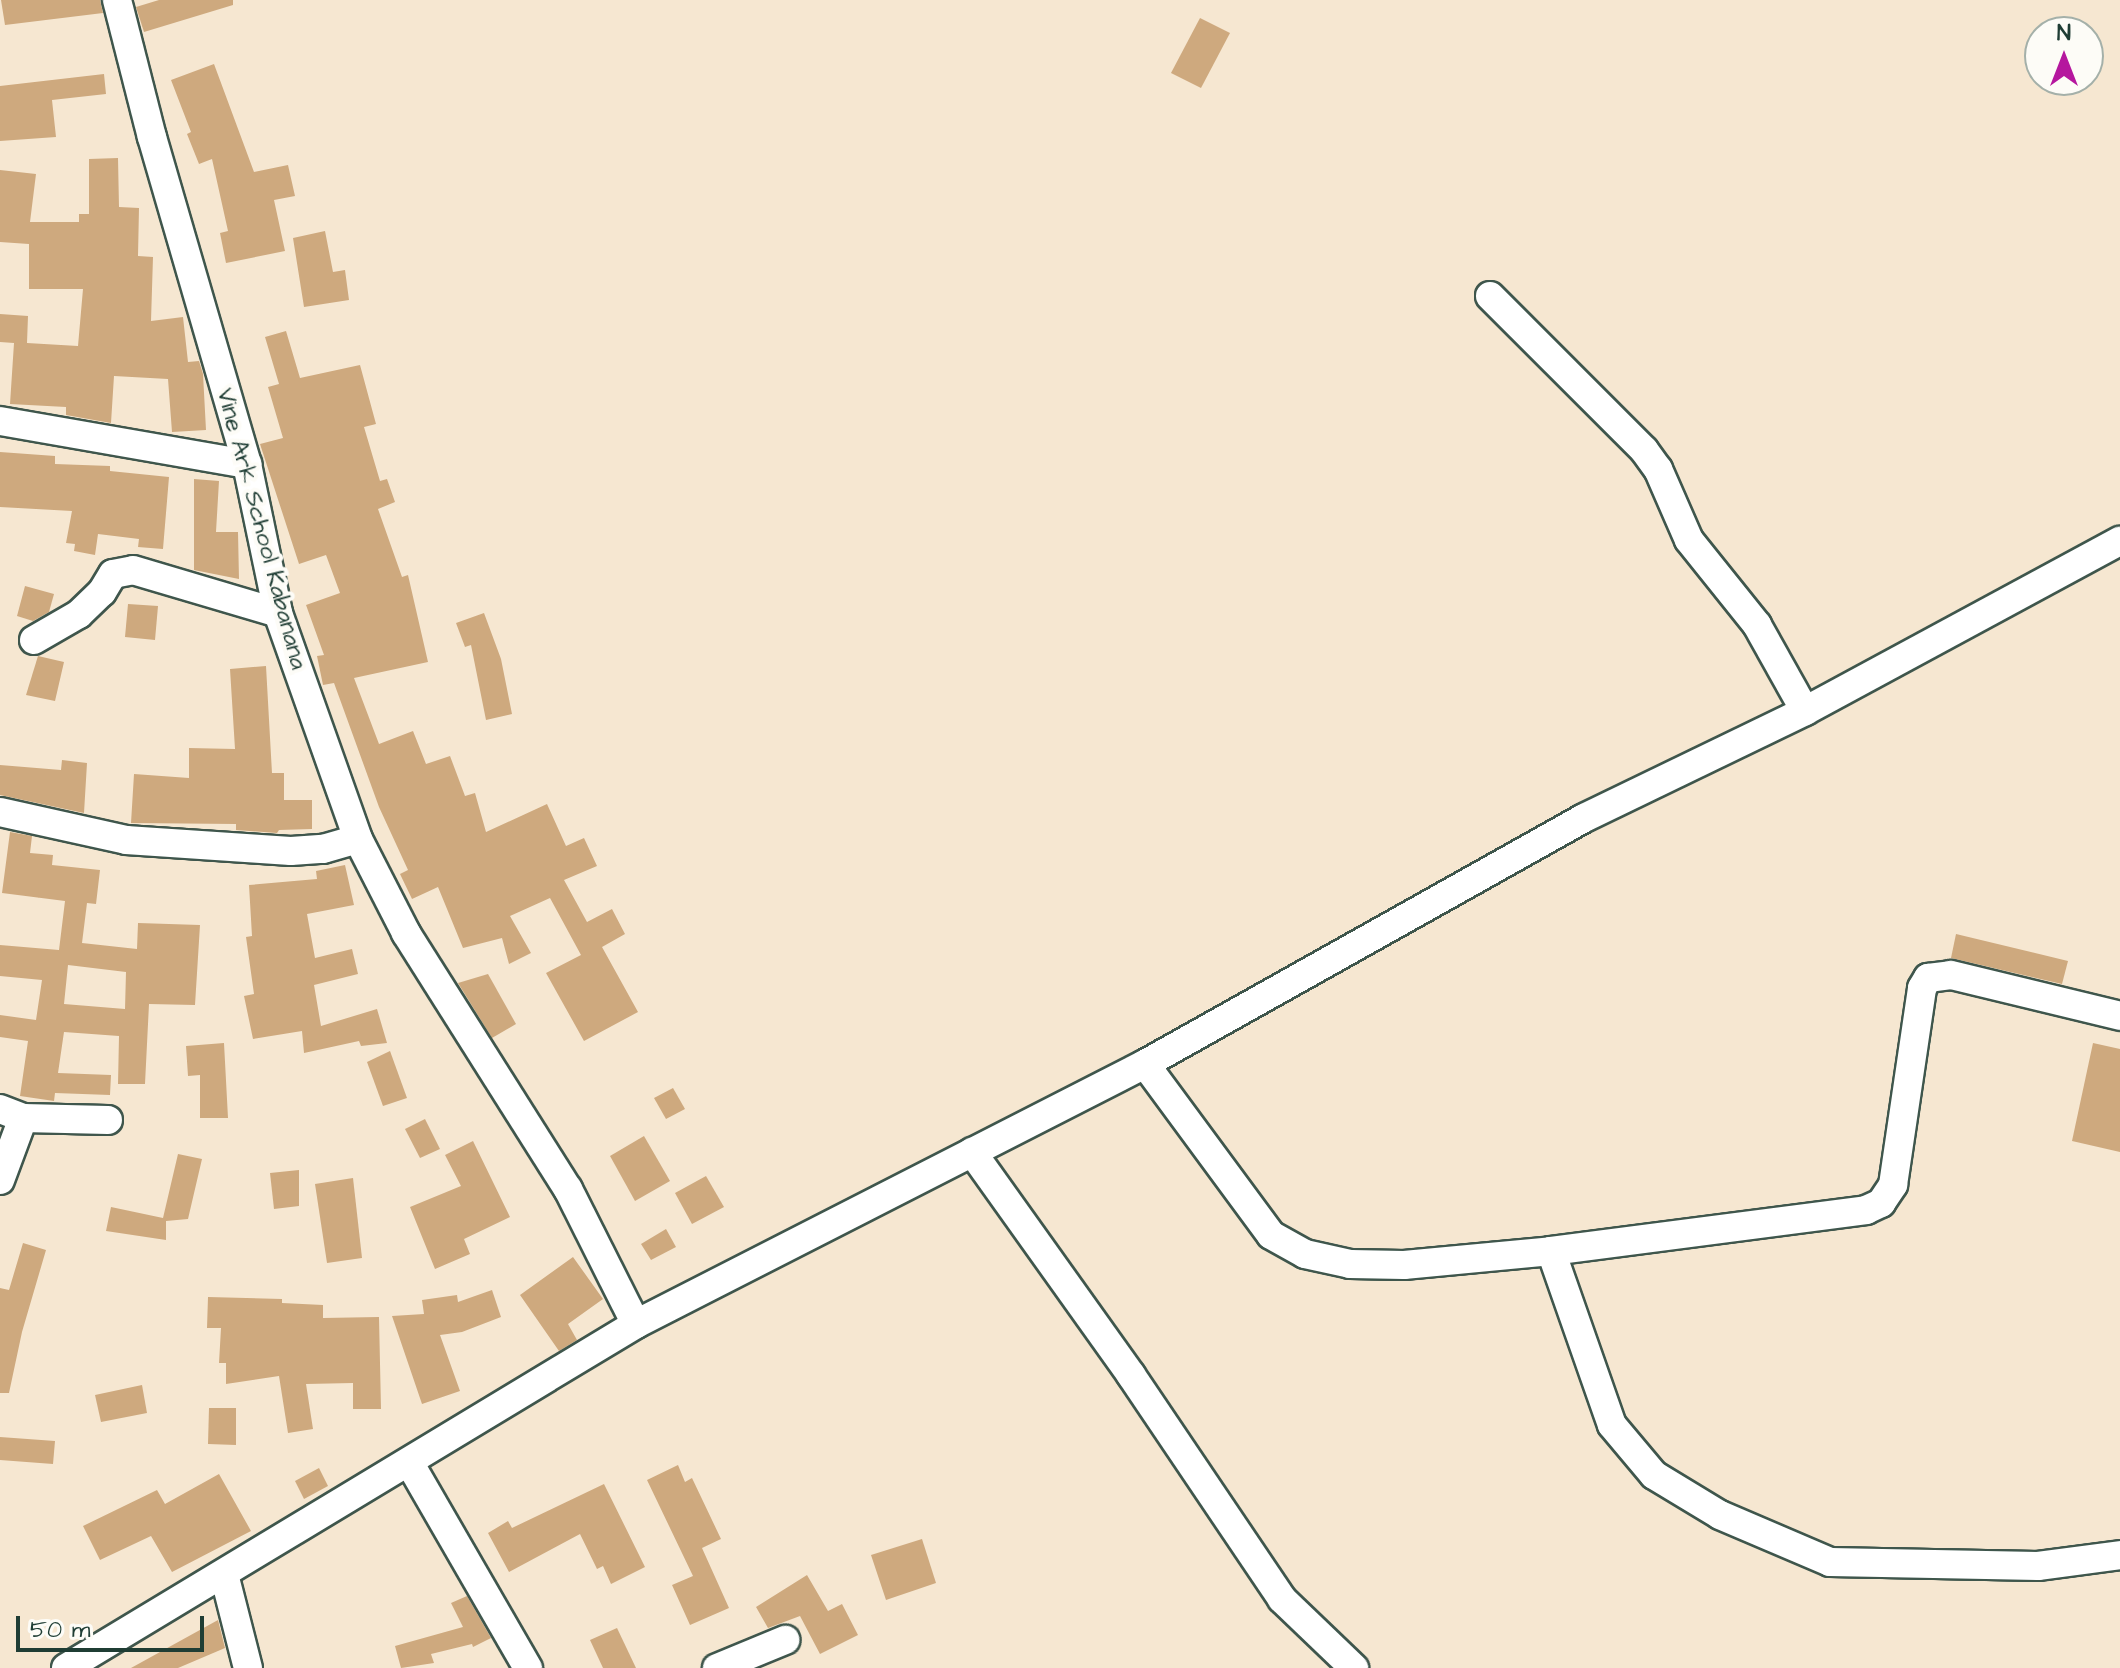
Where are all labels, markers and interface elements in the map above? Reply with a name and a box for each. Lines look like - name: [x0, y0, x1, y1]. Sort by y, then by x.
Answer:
- north arrow: [2024, 16, 2104, 96]
- text: N: [2057, 18, 2071, 49]
- street label: Vine Ark School Kabanana: [210, 385, 312, 673]
- scale bar: [20, 1600, 208, 1650]
- text: 50 m: [30, 1613, 90, 1647]

